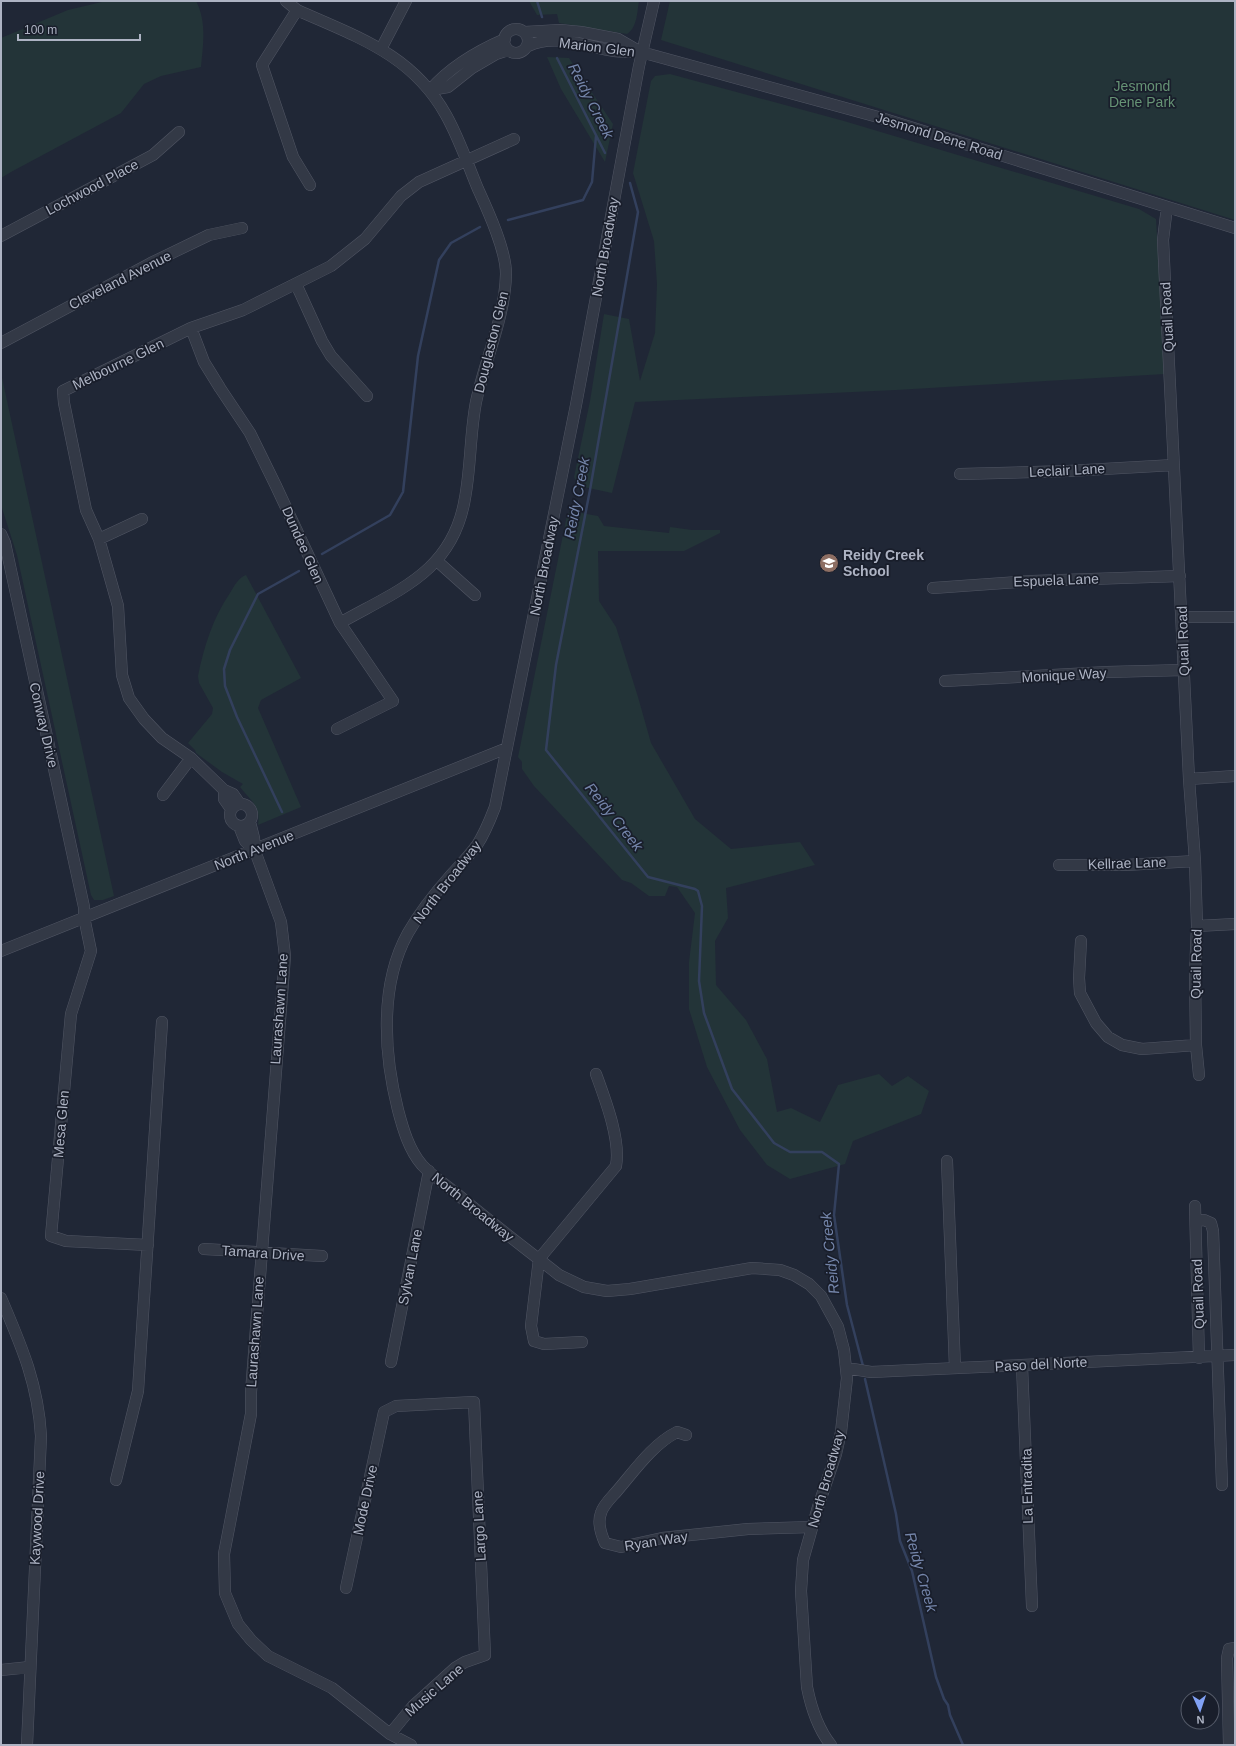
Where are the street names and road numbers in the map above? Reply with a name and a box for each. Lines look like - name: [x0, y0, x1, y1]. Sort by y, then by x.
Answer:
- street label: Marion Glen: [558, 34, 636, 60]
- street label: Jesmond Dene Road: [874, 109, 1004, 163]
- street label: Lochwood Place: [43, 156, 141, 218]
- street label: North Broadway: [588, 196, 622, 298]
- street label: Cleveland Avenue: [66, 247, 174, 313]
- street label: Quail Road: [1157, 282, 1177, 352]
- street label: Douglaston Glen: [471, 289, 511, 395]
- street label: Melbourne Glen: [70, 335, 166, 393]
- street label: Leclair Lane: [1028, 460, 1106, 480]
- street label: Dundee Glen: [279, 504, 327, 586]
- street label: North Broadway: [527, 515, 561, 617]
- street label: Espuela Lane: [1013, 571, 1099, 589]
- street label: Quail Road: [1174, 606, 1192, 676]
- street label: Monique Way: [1021, 665, 1107, 685]
- street label: Conway Drive: [26, 681, 62, 769]
- street label: North Avenue: [212, 827, 296, 873]
- street label: North Broadway: [410, 838, 484, 926]
- street label: Kellrae Lane: [1087, 854, 1167, 872]
- street label: Quail Road: [1187, 929, 1205, 999]
- street label: Laurashawn Lane: [267, 953, 291, 1065]
- street label: Mesa Glen: [50, 1090, 72, 1158]
- street label: North Broadway: [429, 1169, 517, 1245]
- street label: Sylvan Lane: [395, 1227, 425, 1306]
- street label: Tamara Drive: [221, 1242, 305, 1264]
- street label: Quail Road: [1189, 1259, 1207, 1329]
- street label: Laurashawn Lane: [243, 1276, 267, 1388]
- street label: Paso del Norte: [994, 1354, 1088, 1374]
- street label: North Broadway: [804, 1429, 848, 1529]
- street label: La Entradita: [1018, 1448, 1036, 1524]
- street label: Mode Drive: [350, 1463, 380, 1537]
- street label: Kaywood Drive: [27, 1470, 47, 1565]
- street label: Largo Lane: [469, 1490, 489, 1562]
- street label: Ryan Way: [623, 1528, 689, 1554]
- street label: Music Lane: [402, 1660, 466, 1720]

